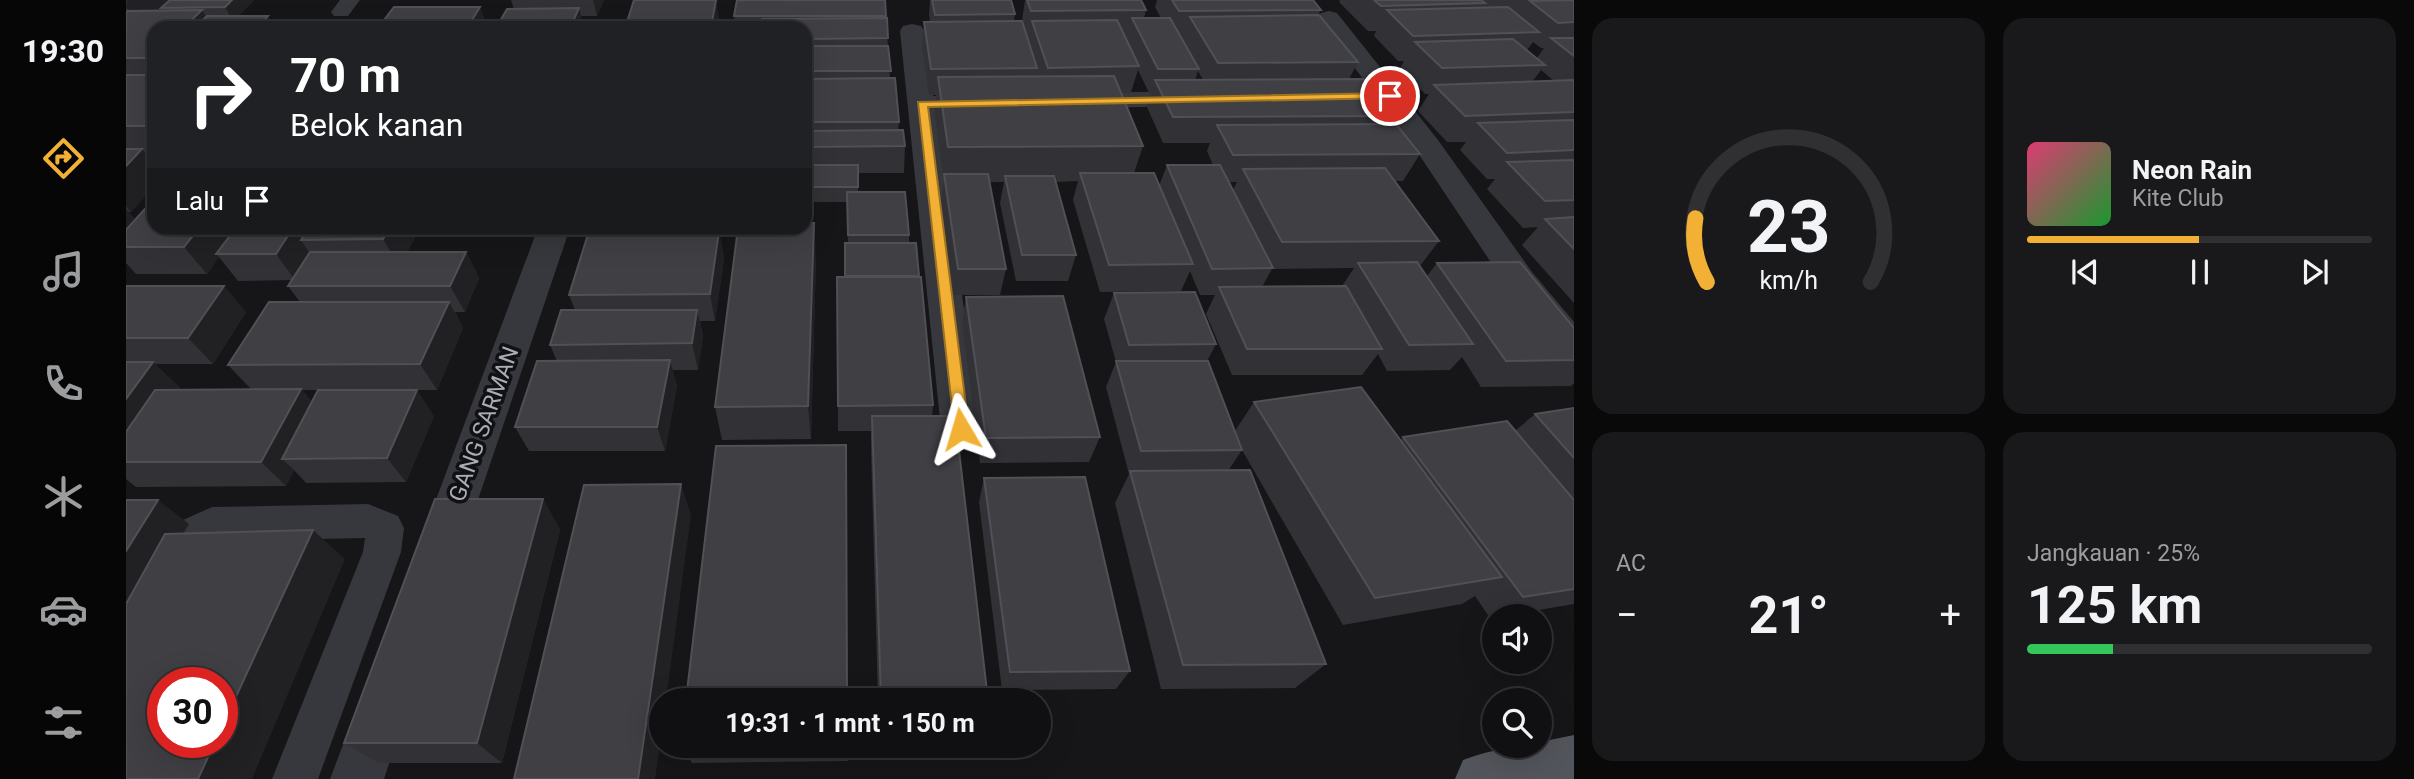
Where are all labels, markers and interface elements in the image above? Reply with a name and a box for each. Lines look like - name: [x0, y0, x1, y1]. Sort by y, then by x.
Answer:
- text: 19:30: [22, 32, 104, 70]
- text: 70 m: [290, 47, 401, 104]
- icon: right: [175, 49, 266, 140]
- pin: [1360, 66, 1420, 126]
- icon: arrive: [1371, 77, 1409, 115]
- text: Belok kanan: [290, 106, 463, 144]
- icon: directions: [39, 134, 88, 183]
- text: Neon Rain: [2132, 155, 2252, 185]
- icon: arrive: [238, 182, 276, 220]
- text: 23: [1747, 185, 1830, 271]
- text: Kite Club: [2132, 185, 2224, 212]
- text: Lalu: [175, 186, 224, 216]
- icon: music: [39, 247, 88, 296]
- icon: previous: [2066, 253, 2104, 291]
- icon: pause: [2181, 253, 2219, 291]
- icon: next: [2296, 253, 2334, 291]
- text: km/h: [1759, 266, 1818, 295]
- street label: GANG SARMAN: [443, 343, 525, 505]
- icon: phone: [39, 359, 88, 408]
- position arrow: [924, 392, 998, 466]
- icon: climate: [39, 472, 88, 521]
- text: Jangkauan · 25%: [2027, 540, 2200, 567]
- text: AC: [1616, 550, 1646, 577]
- text: 125 km: [2027, 575, 2202, 636]
- icon: car: [39, 585, 88, 634]
- text: 21°: [1749, 585, 1829, 646]
- text: −: [1616, 593, 1638, 637]
- text: +: [1939, 593, 1961, 637]
- map controls: [1482, 604, 1552, 758]
- button: sound: [1482, 604, 1552, 674]
- speed limit sign: 30: [147, 667, 238, 758]
- button: search: [1482, 688, 1552, 758]
- icon: filters: [39, 698, 88, 747]
- text: 19:31 · 1 mnt · 150 m: [725, 708, 975, 738]

